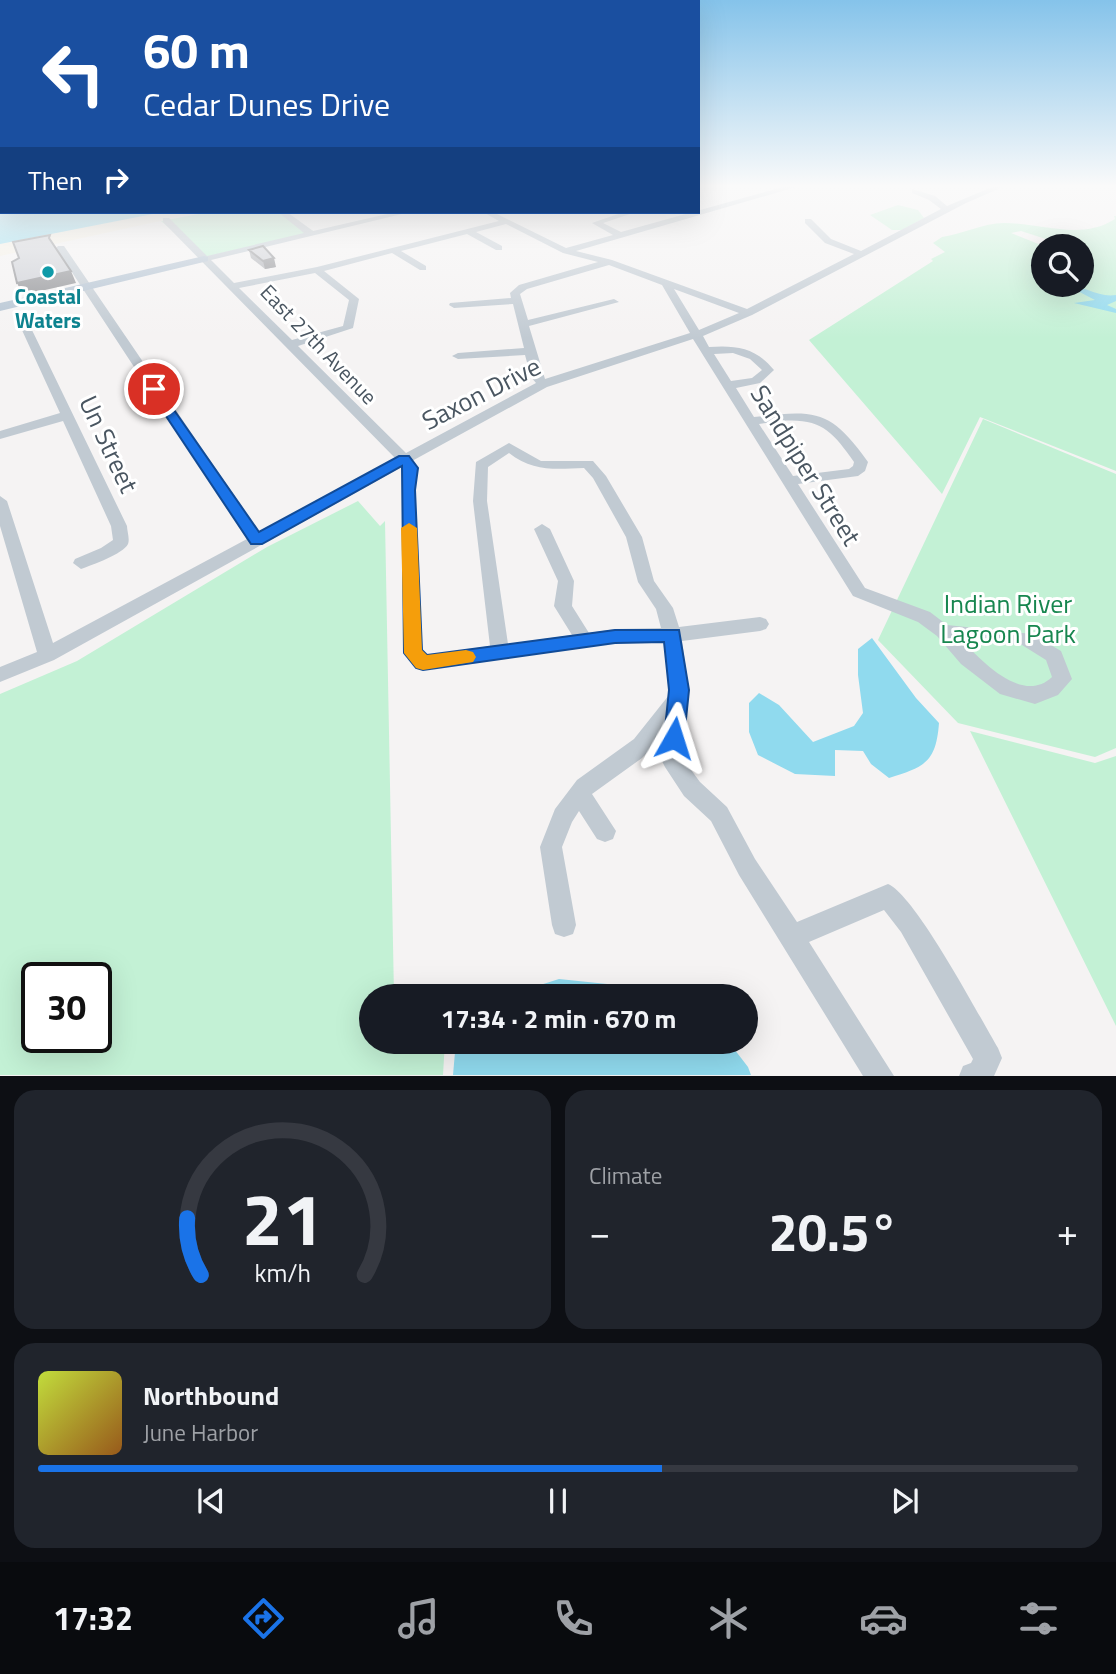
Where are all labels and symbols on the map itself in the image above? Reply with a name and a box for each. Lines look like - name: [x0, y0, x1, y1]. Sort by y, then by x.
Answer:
- marker: Coastal Waters: [40, 264, 56, 280]
- street label: East 27th Avenue: [253, 277, 385, 411]
- place label: Coastal Waters: [14, 280, 82, 336]
- street label: Saxon Drive: [415, 346, 547, 440]
- pin: [124, 359, 184, 419]
- street label: Sandpiper Street: [741, 377, 871, 553]
- street label: Un Street: [69, 389, 149, 499]
- park label: Indian River Lagoon Park: [940, 584, 1076, 653]
- position arrow: [637, 701, 711, 775]
- speed limit sign: 30: [21, 962, 112, 1053]

